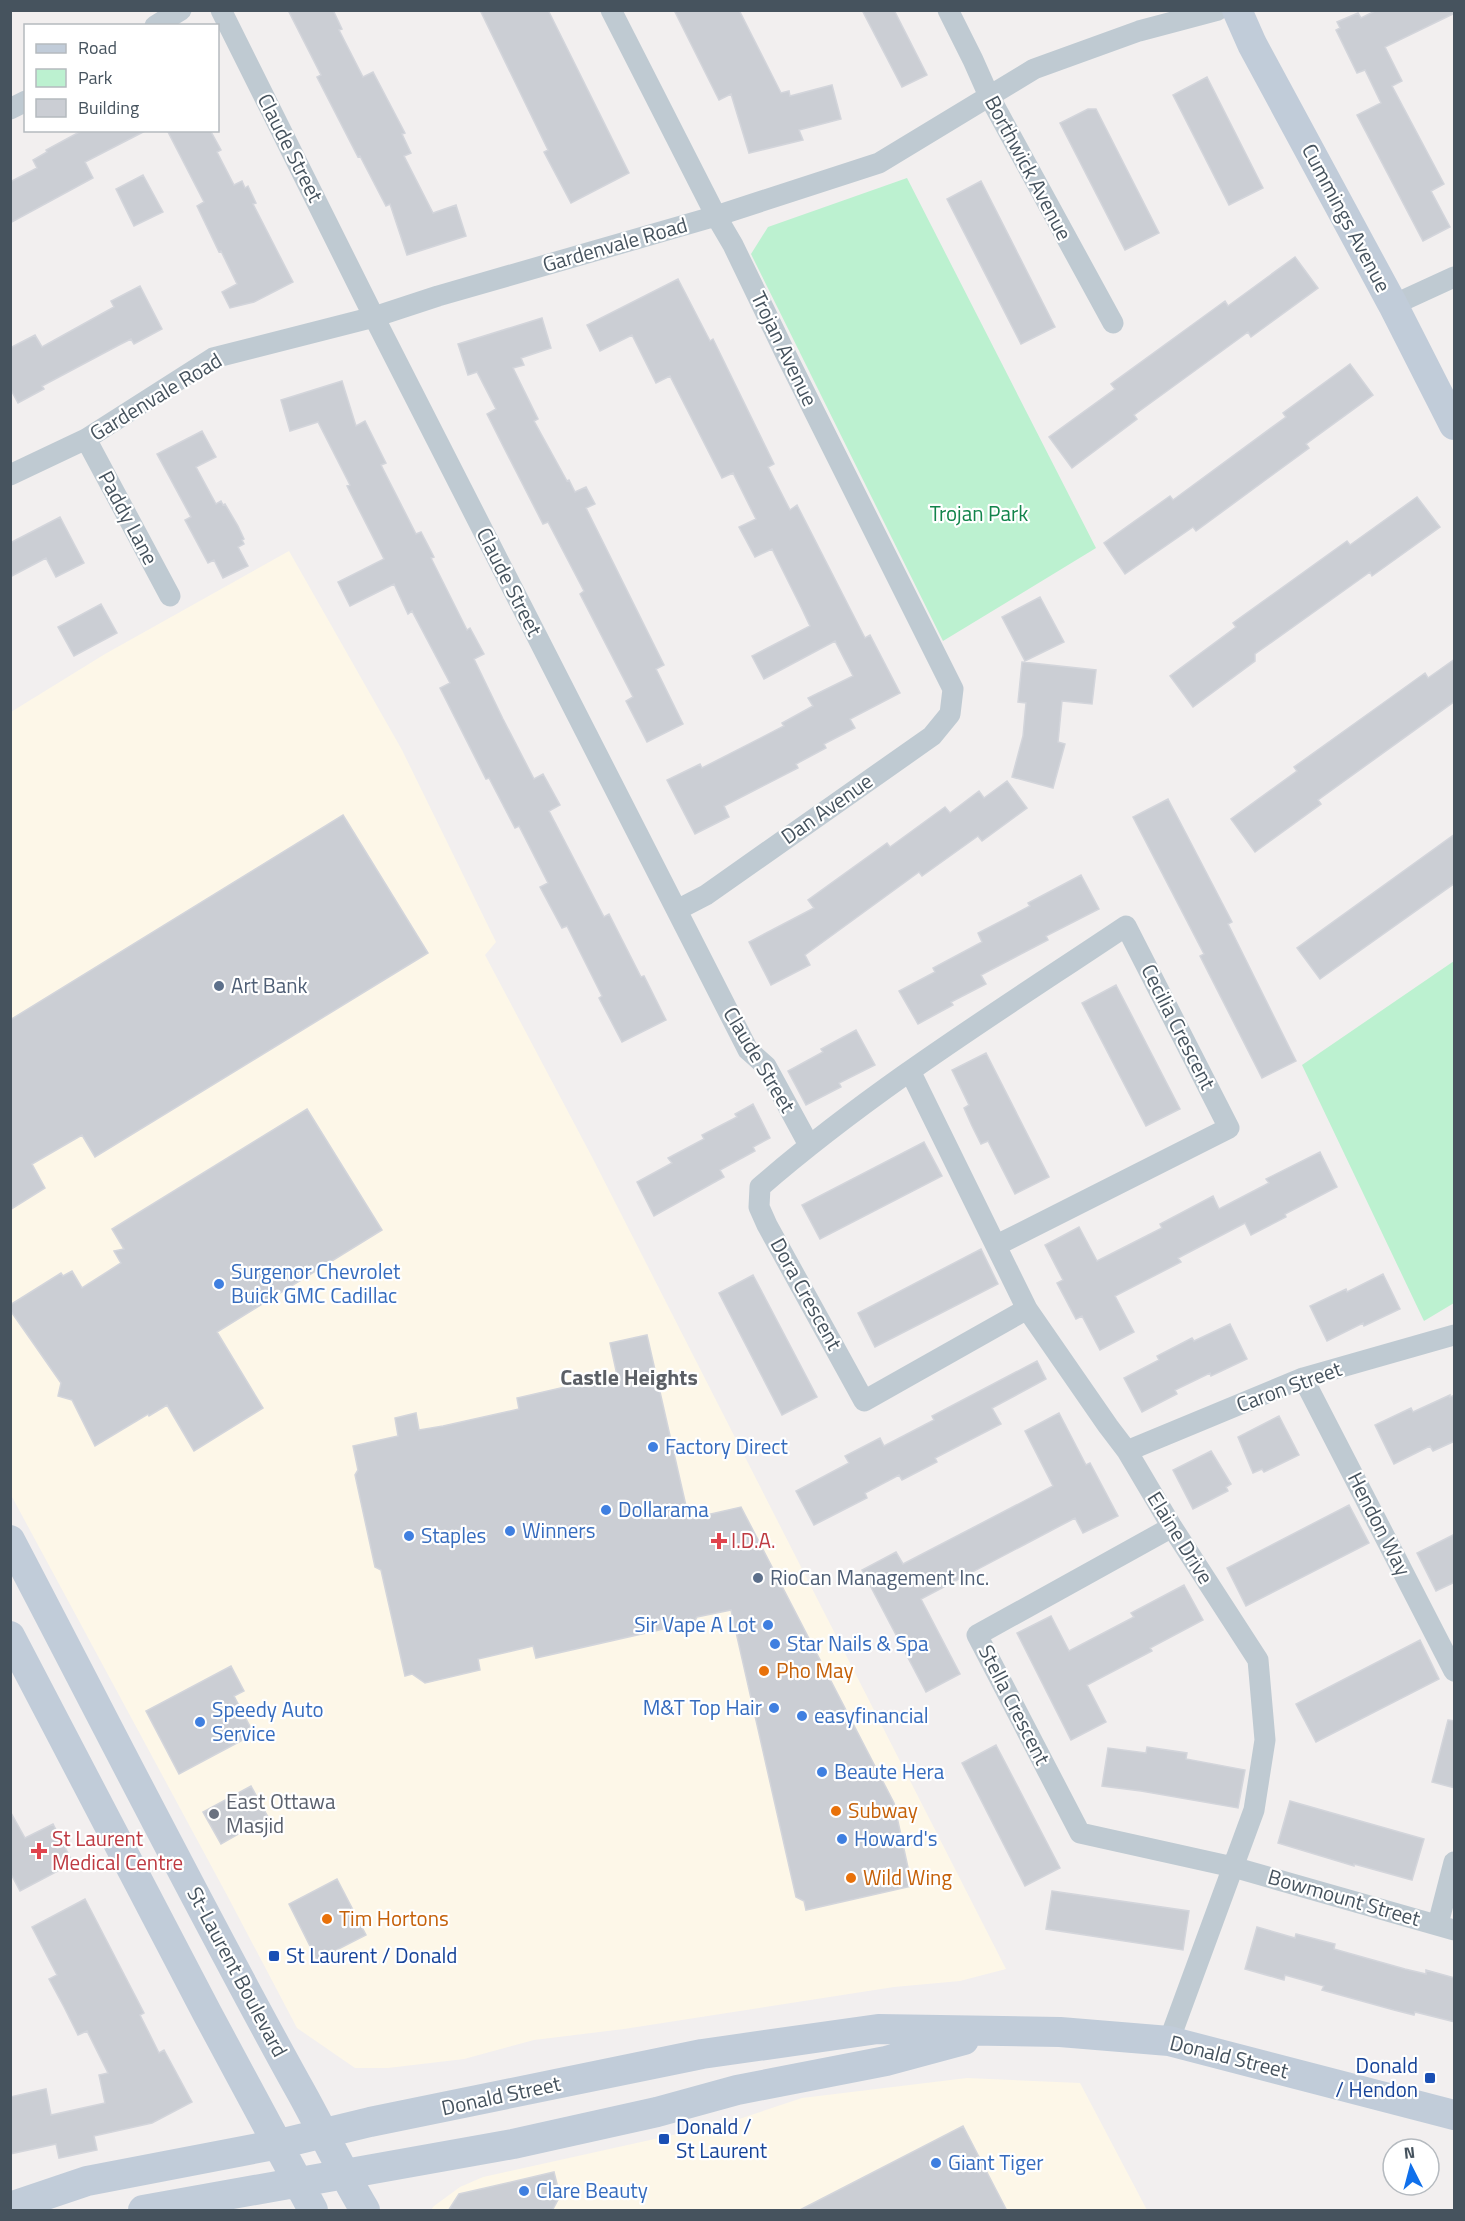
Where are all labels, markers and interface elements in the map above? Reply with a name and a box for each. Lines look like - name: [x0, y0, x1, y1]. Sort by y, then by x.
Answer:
- legend: [24, 24, 219, 132]
- text: Road: [78, 34, 117, 61]
- text: Park: [78, 64, 113, 91]
- street label: Claude Street: [250, 88, 332, 208]
- street label: Borthwick Avenue: [977, 89, 1081, 246]
- text: Building: [78, 94, 139, 121]
- street label: Cummings Avenue: [1294, 138, 1400, 298]
- street label: Gardenvale Road: [539, 208, 691, 280]
- street label: Trojan Avenue: [743, 286, 826, 411]
- street label: Gardenvale Road: [83, 344, 228, 448]
- street label: Paddy Lane: [91, 465, 167, 570]
- park label: Trojan Park: [930, 497, 1028, 529]
- street label: Claude Street: [469, 522, 551, 642]
- street label: Dan Avenue: [774, 765, 879, 852]
- street label: Cecilia Crescent: [1134, 958, 1225, 1095]
- place label: Art Bank: [231, 969, 308, 1001]
- marker: Art Bank: [212, 979, 226, 993]
- street label: Claude Street: [716, 1000, 804, 1119]
- street label: Dora Crescent: [763, 1232, 851, 1356]
- place label: Surgenor Chevrolet Buick GMC Cadillac: [231, 1255, 401, 1311]
- marker: Surgenor Chevrolet Buick GMC Cadillac: [212, 1277, 226, 1291]
- street label: Caron Street: [1231, 1352, 1346, 1420]
- district label: Castle Heights: [560, 1360, 698, 1394]
- place label: Factory Direct: [665, 1430, 788, 1462]
- marker: Factory Direct: [646, 1440, 660, 1454]
- street label: Hendon Way: [1340, 1466, 1420, 1581]
- street label: Elaine Drive: [1140, 1485, 1222, 1590]
- place label: Dollarama: [618, 1493, 709, 1525]
- marker: Dollarama: [599, 1503, 613, 1517]
- place label: Winners: [522, 1514, 595, 1546]
- place label: Staples: [421, 1519, 486, 1551]
- marker: Winners: [503, 1524, 517, 1538]
- place label: I.D.A.: [731, 1524, 776, 1556]
- marker: Staples: [402, 1529, 416, 1543]
- marker: I.D.A.: [712, 1534, 726, 1548]
- place label: RioCan Management Inc.: [770, 1561, 989, 1593]
- marker: RioCan Management Inc.: [751, 1571, 765, 1585]
- place label: Sir Vape A Lot: [634, 1608, 757, 1640]
- marker: Sir Vape A Lot: [761, 1618, 775, 1632]
- place label: Star Nails & Spa: [787, 1627, 929, 1659]
- marker: Star Nails & Spa: [768, 1637, 782, 1651]
- street label: Stella Crescent: [971, 1639, 1059, 1771]
- place label: Pho May: [776, 1654, 854, 1686]
- marker: Pho May: [757, 1664, 771, 1678]
- place label: M&T Top Hair: [643, 1691, 762, 1723]
- place label: Speedy Auto Service: [212, 1693, 324, 1749]
- place label: easyfinancial: [814, 1699, 929, 1731]
- marker: M&T Top Hair: [767, 1701, 781, 1715]
- marker: easyfinancial: [795, 1709, 809, 1723]
- marker: Speedy Auto Service: [193, 1715, 207, 1729]
- place label: Beaute Hera: [834, 1755, 945, 1787]
- marker: Beaute Hera: [815, 1765, 829, 1779]
- place label: East Ottawa Masjid: [226, 1785, 336, 1841]
- place label: Subway: [848, 1794, 918, 1826]
- marker: Subway: [829, 1804, 843, 1818]
- marker: East Ottawa Masjid: [207, 1807, 221, 1821]
- place label: St Laurent Medical Centre: [52, 1822, 183, 1878]
- place label: Howard's: [854, 1822, 938, 1854]
- marker: Howard's: [835, 1832, 849, 1846]
- marker: St Laurent Medical Centre: [30, 1842, 48, 1860]
- street label: Bowmount Street: [1264, 1860, 1425, 1934]
- place label: Wild Wing: [863, 1861, 952, 1893]
- marker: Wild Wing: [844, 1871, 858, 1885]
- street label: St-Laurent Boulevard: [179, 1881, 296, 2062]
- place label: Tim Hortons: [339, 1902, 449, 1934]
- marker: Tim Hortons: [320, 1912, 334, 1926]
- place label: St Laurent / Donald: [286, 1939, 457, 1971]
- marker: St Laurent / Donald: [267, 1949, 281, 1963]
- street label: Donald Street: [1167, 2026, 1292, 2086]
- place label: Donald / Hendon: [1335, 2049, 1418, 2105]
- street label: Donald Street: [438, 2067, 564, 2123]
- marker: Donald / Hendon: [1423, 2071, 1437, 2085]
- place label: Donald / St Laurent: [676, 2110, 768, 2166]
- marker: Donald / St Laurent: [657, 2132, 671, 2146]
- north arrow: [1381, 2137, 1441, 2197]
- text: N: [1403, 2140, 1416, 2165]
- place label: Giant Tiger: [948, 2146, 1044, 2178]
- marker: Giant Tiger: [929, 2156, 943, 2170]
- place label: Clare Beauty: [536, 2174, 648, 2206]
- marker: Clare Beauty: [517, 2184, 531, 2198]

